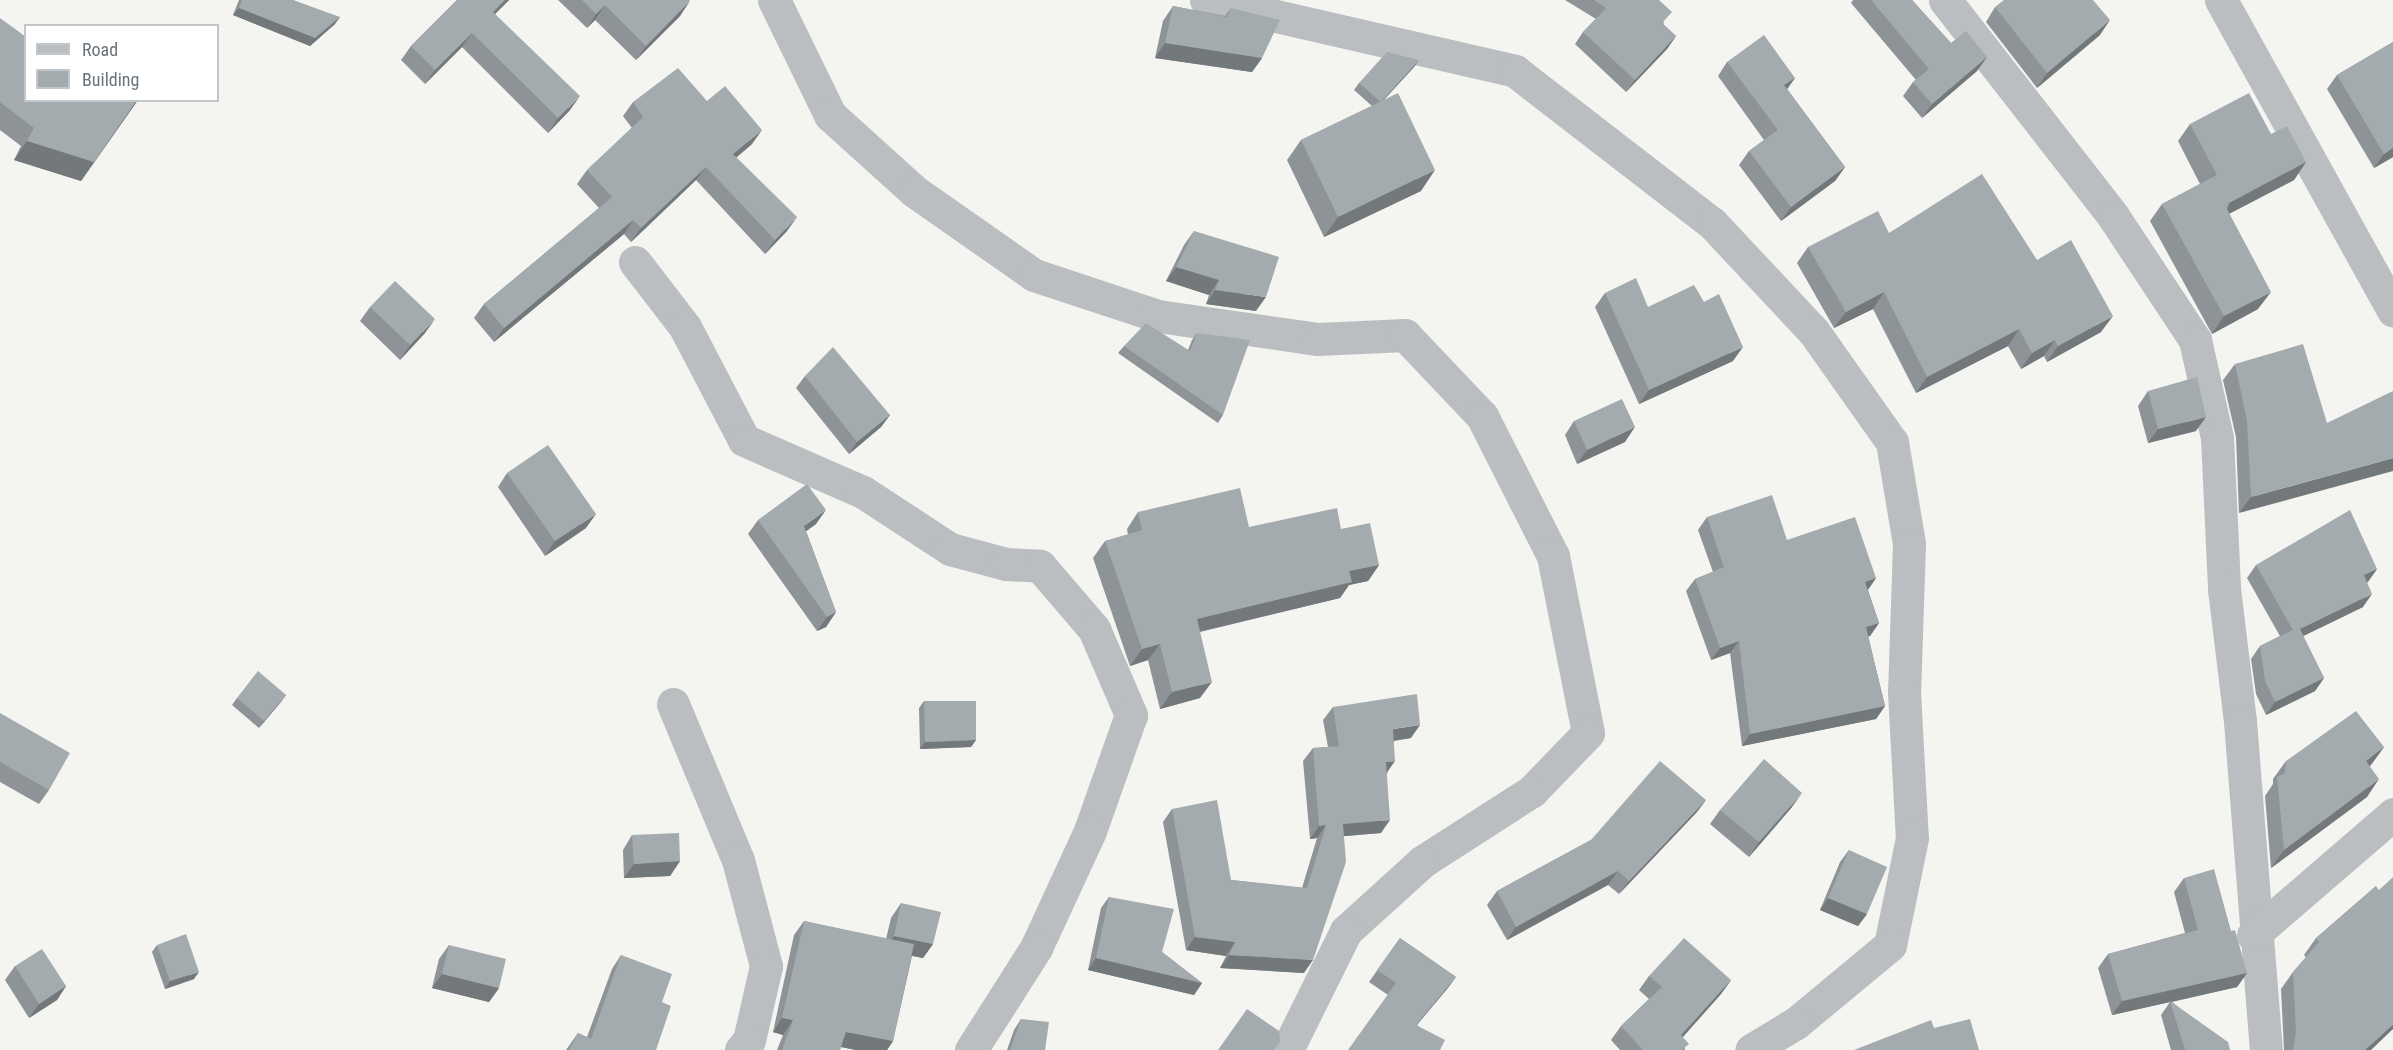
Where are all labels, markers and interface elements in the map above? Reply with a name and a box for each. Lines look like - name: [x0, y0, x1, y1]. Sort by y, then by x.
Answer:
- legend: [24, 24, 219, 102]
- text: Road: [82, 39, 118, 60]
- text: Building: [82, 69, 139, 90]

